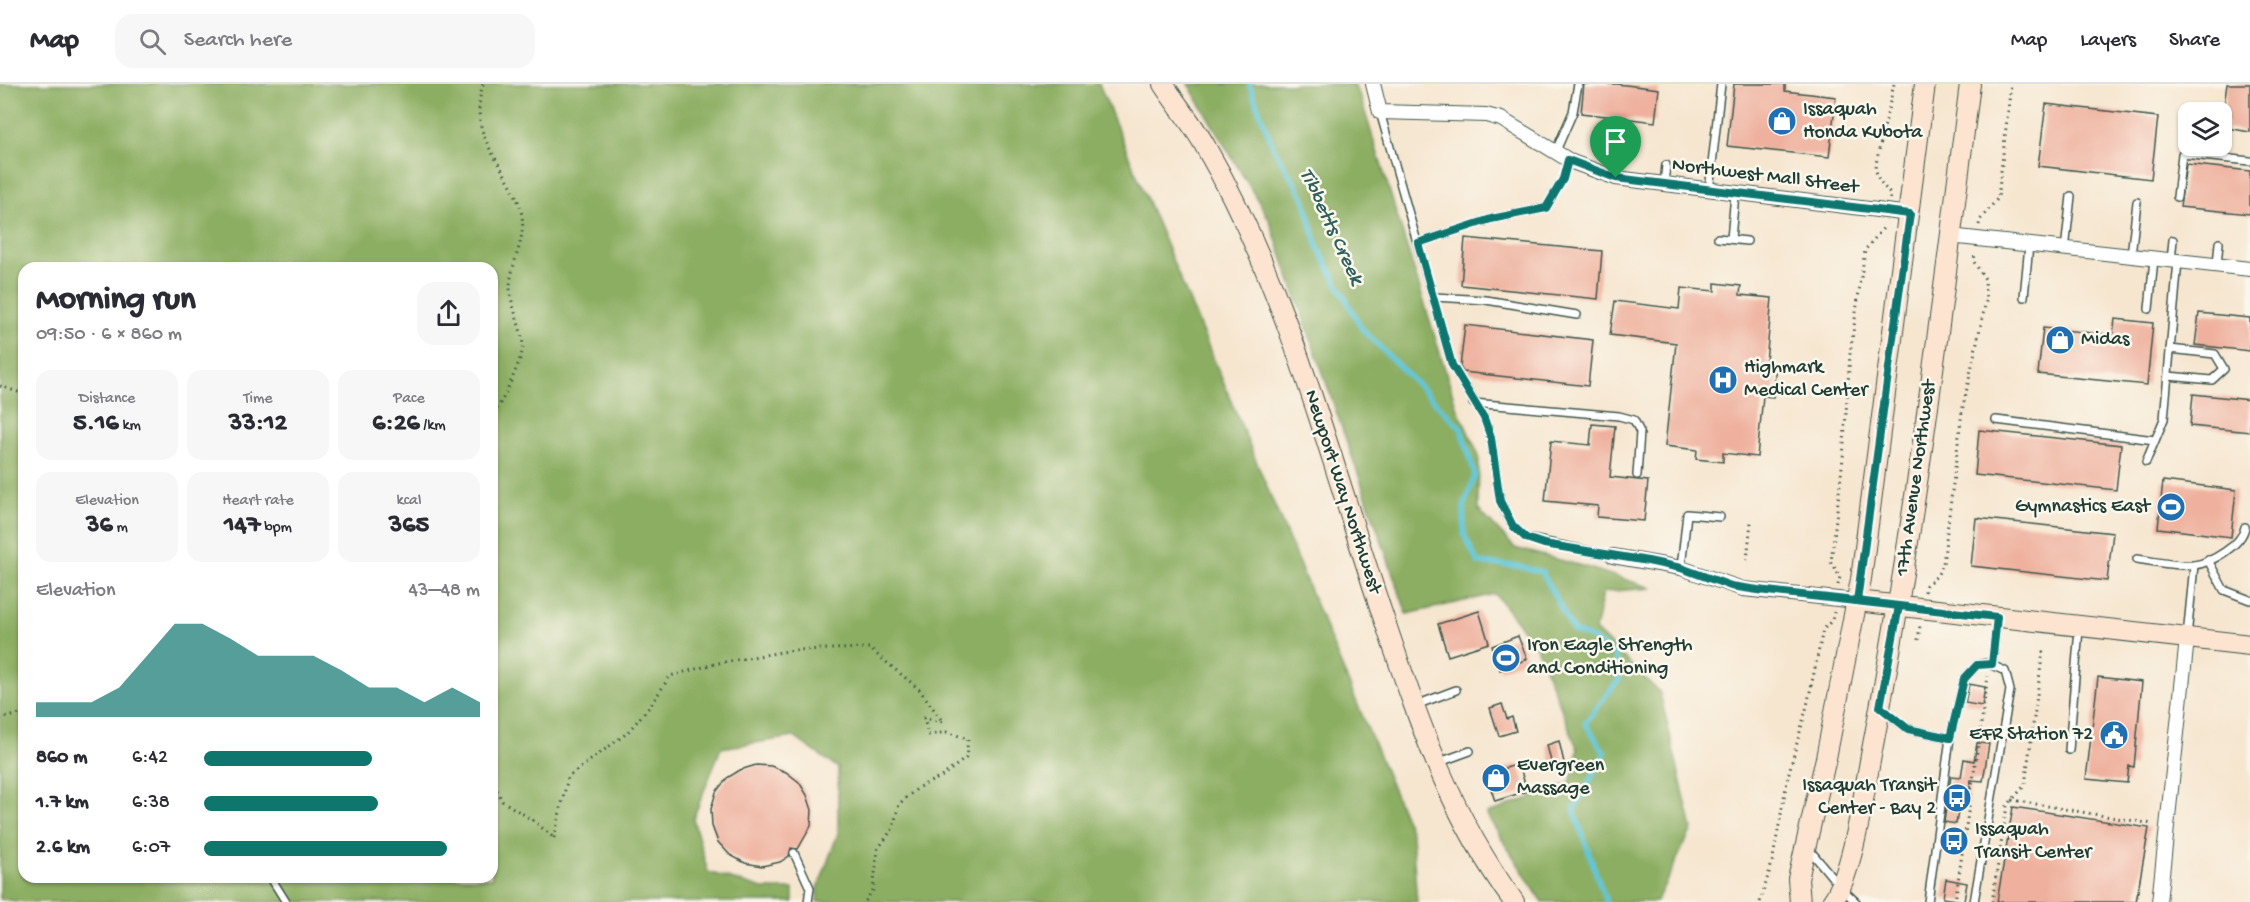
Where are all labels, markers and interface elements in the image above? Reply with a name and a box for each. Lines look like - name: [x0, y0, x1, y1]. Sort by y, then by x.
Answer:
- search box: [115, 14, 535, 68]
- text: Map: [30, 25, 79, 58]
- icon: search: [136, 25, 169, 58]
- text: Search here: [184, 28, 292, 54]
- text: Map: [2011, 29, 2047, 54]
- text: Layers: [2080, 29, 2136, 54]
- text: Share: [2169, 29, 2220, 54]
- place label: Issaquah Honda Kubota: [1803, 99, 1923, 145]
- map controls: [2178, 102, 2232, 156]
- button: layers: [2178, 102, 2232, 156]
- shop icon: Issaquah Honda Kubota: [1766, 105, 1798, 137]
- pin: [1590, 116, 1641, 178]
- icon: arrive: [1599, 125, 1632, 158]
- street label: Northwest Mall Street: [1671, 154, 1861, 200]
- water label: Tibbetts Creek: [1292, 165, 1369, 291]
- text: Morning run: [36, 282, 196, 320]
- button: share: [417, 282, 480, 345]
- text: 09:50 · 6 × 860 m: [36, 324, 182, 347]
- shop icon: Midas: [2044, 324, 2076, 356]
- place label: Midas: [2081, 329, 2130, 352]
- place label: Highmark Medical Center: [1744, 357, 1869, 403]
- hospital icon: Highmark Medical Center: [1707, 364, 1739, 396]
- street label: 17th Avenue Northwest: [1892, 377, 1942, 579]
- street label: Newport Way Northwest: [1298, 387, 1386, 598]
- text: Distance: [79, 390, 135, 409]
- text: Time: [243, 390, 273, 409]
- text: Pace: [393, 390, 425, 409]
- text: 5.16: [73, 409, 119, 440]
- text: 33:12: [229, 409, 287, 440]
- text: 6:26: [372, 409, 420, 440]
- text: km: [119, 417, 141, 436]
- text: /km: [420, 417, 446, 436]
- sports icon: Gymnastics East: [2155, 491, 2187, 523]
- text: Elevation: [75, 492, 139, 511]
- text: Heart rate: [222, 492, 294, 511]
- text: kcal: [397, 492, 421, 511]
- place label: Gymnastics East: [2015, 496, 2152, 519]
- text: 36: [86, 511, 113, 542]
- text: 147: [224, 511, 260, 542]
- text: 365: [389, 511, 429, 542]
- text: m: [113, 519, 128, 538]
- text: bpm: [260, 519, 292, 538]
- text: Elevation: [36, 580, 116, 603]
- text: 43–48 m: [409, 580, 480, 603]
- place label: Iron Eagle Strength and Conditioning: [1527, 635, 1693, 681]
- sports icon: Iron Eagle Strength and Conditioning: [1490, 642, 1522, 674]
- public building icon: EFR Station 72: [2098, 719, 2130, 751]
- place label: EFR Station 72: [1969, 724, 2093, 747]
- text: 860 m: [36, 747, 87, 770]
- text: 6:42: [132, 747, 168, 770]
- place label: Evergreen Massage: [1517, 755, 1605, 801]
- shop icon: Evergreen Massage: [1480, 762, 1512, 794]
- place label: Issaquah Transit Center - Bay 2: [1802, 775, 1938, 821]
- bus stop icon: Issaquah Transit Center - Bay 2: [1941, 782, 1973, 814]
- text: 1.7 km: [36, 792, 89, 815]
- text: 6:38: [132, 792, 170, 815]
- place label: Issaquah Transit Center: [1974, 819, 2093, 865]
- bus stop icon: Issaquah Transit Center: [1938, 825, 1970, 857]
- text: 2.6 km: [36, 837, 90, 860]
- text: 6:07: [132, 837, 170, 860]

